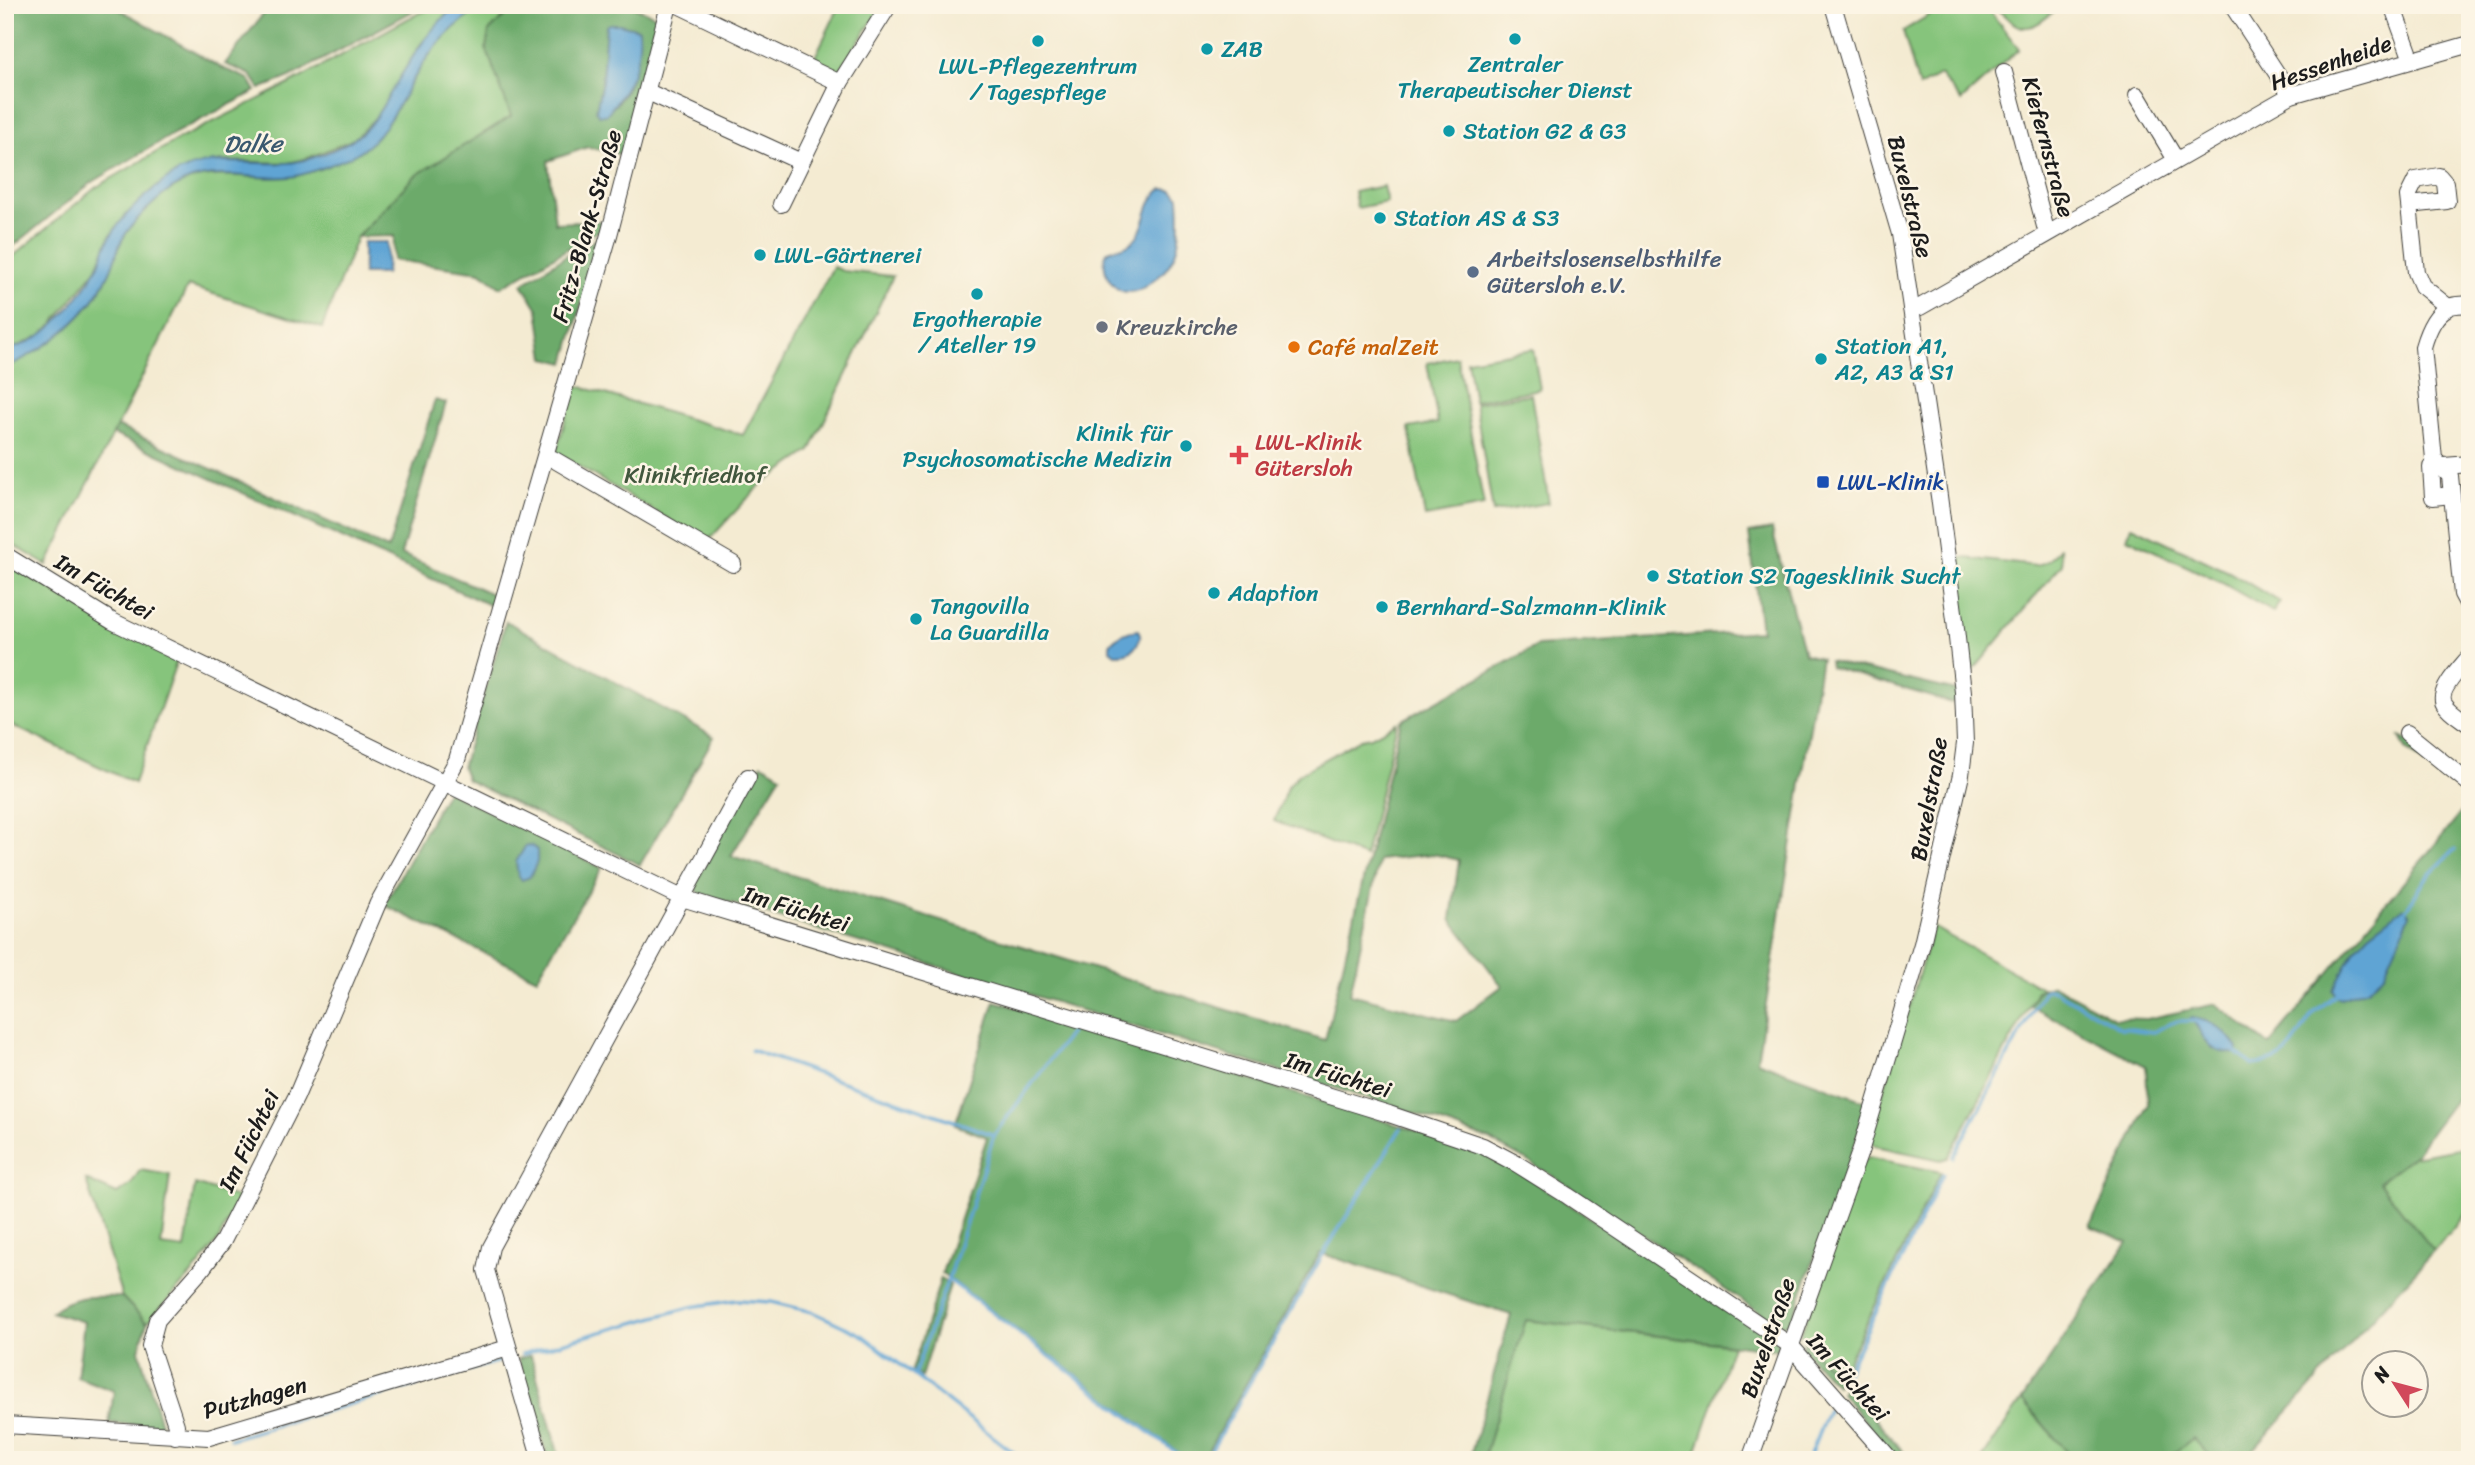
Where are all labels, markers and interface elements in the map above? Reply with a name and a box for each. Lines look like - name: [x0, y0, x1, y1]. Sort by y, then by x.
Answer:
- street label: Hessenheide: [2264, 23, 2398, 103]
- place label: ZAB: [1221, 29, 1263, 70]
- marker: Zentraler Therapeutischer Dienst: [1507, 31, 1523, 47]
- marker: LWL-Pflegezentrum / Tagespflege: [1030, 33, 1046, 49]
- marker: ZAB: [1199, 41, 1215, 57]
- place label: Zentraler Therapeutischer Dienst: [1397, 44, 1633, 111]
- place label: LWL-Pflegezentrum / Tagespflege: [938, 46, 1138, 113]
- street label: Kiefernstraße: [2009, 72, 2087, 222]
- place label: Station G2 & G3: [1463, 111, 1627, 152]
- water label: Dalke: [223, 122, 285, 166]
- marker: Station G2 & G3: [1441, 123, 1457, 139]
- street label: Fritz-Blank-Straße: [540, 124, 634, 327]
- street label: Buxelstraße: [1875, 131, 1945, 263]
- place label: Station AS & S3: [1394, 198, 1560, 239]
- marker: Station AS & S3: [1372, 210, 1388, 226]
- place label: LWL-Gärtnerei: [774, 235, 922, 276]
- place label: Arbeitslosenselbsthilfe Gütersloh e.V.: [1486, 239, 1722, 306]
- marker: LWL-Gärtnerei: [752, 247, 768, 263]
- marker: Arbeitslosenselbsthilfe Gütersloh e.V.: [1465, 264, 1481, 280]
- marker: Ergotherapie / Ateller 19: [969, 286, 985, 302]
- place label: Ergotherapie / Ateller 19: [912, 299, 1042, 366]
- place label: Kreuzkirche: [1116, 307, 1238, 348]
- marker: Kreuzkirche: [1094, 319, 1110, 335]
- place label: Station A1, A2, A3 & S1: [1834, 326, 1954, 393]
- place label: Café malZeit: [1308, 327, 1439, 368]
- marker: Café malZeit: [1286, 339, 1302, 355]
- marker: Station A1, A2, A3 & S1: [1813, 351, 1829, 367]
- place label: Klinik für Psychosomatische Medizin: [903, 413, 1174, 480]
- place label: LWL-Klinik Gütersloh: [1255, 422, 1363, 489]
- marker: Klinik für Psychosomatische Medizin: [1178, 438, 1194, 454]
- marker: LWL-Klinik Gütersloh: [1229, 445, 1249, 465]
- park label: Klinikfriedhof: [624, 455, 769, 496]
- place label: LWL-Klinik: [1837, 462, 1945, 503]
- marker: LWL-Klinik: [1815, 474, 1831, 490]
- street label: Im Füchtei: [46, 541, 162, 632]
- place label: Station S2 Tagesklinik Sucht: [1667, 556, 1962, 597]
- marker: Station S2 Tagesklinik Sucht: [1645, 568, 1661, 584]
- place label: Adaption: [1227, 573, 1318, 614]
- marker: Adaption: [1206, 585, 1222, 601]
- place label: Tangovilla La Guardilla: [930, 586, 1049, 653]
- place label: Bernhard-Salzmann-Klinik: [1396, 587, 1667, 628]
- marker: Bernhard-Salzmann-Klinik: [1374, 599, 1390, 615]
- marker: Tangovilla La Guardilla: [908, 611, 924, 627]
- street label: Buxelstraße: [1898, 734, 1960, 864]
- street label: Im Füchtei: [737, 873, 855, 945]
- street label: Im Füchtei: [1279, 1039, 1397, 1111]
- street label: Im Füchtei: [206, 1082, 292, 1200]
- street label: Buxelstraße: [1728, 1272, 1808, 1404]
- street label: Im Füchtei: [1796, 1322, 1900, 1432]
- north arrow: [2360, 1350, 2430, 1420]
- text: N: [2364, 1359, 2399, 1390]
- street label: Putzhagen: [199, 1364, 311, 1432]

